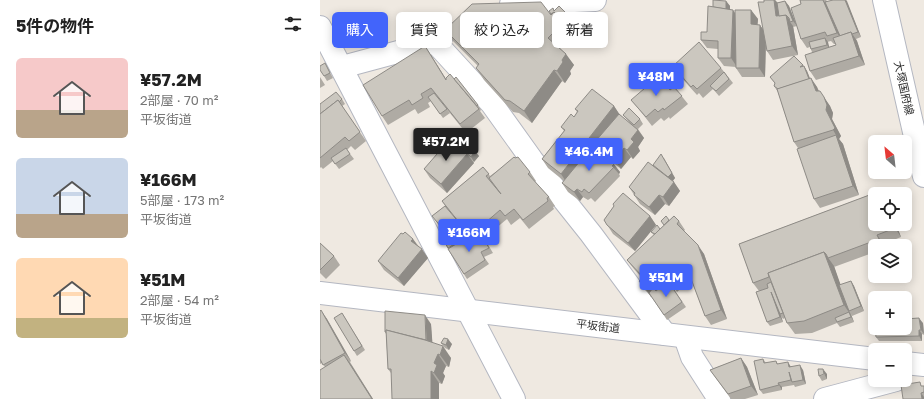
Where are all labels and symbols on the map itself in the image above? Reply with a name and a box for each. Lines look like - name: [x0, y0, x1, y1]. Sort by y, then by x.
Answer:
- street label: 大塚国府線: [892, 60, 917, 116]
- pin: ¥48M: [632, 63, 680, 97]
- pin: ¥57.2M: [413, 128, 479, 162]
- north arrow: [868, 135, 912, 179]
- pin: ¥46.4M: [556, 138, 622, 172]
- pin: ¥166M: [441, 219, 497, 253]
- pin: ¥51M: [642, 264, 690, 298]
- street label: 平坂街道: [575, 316, 621, 335]

